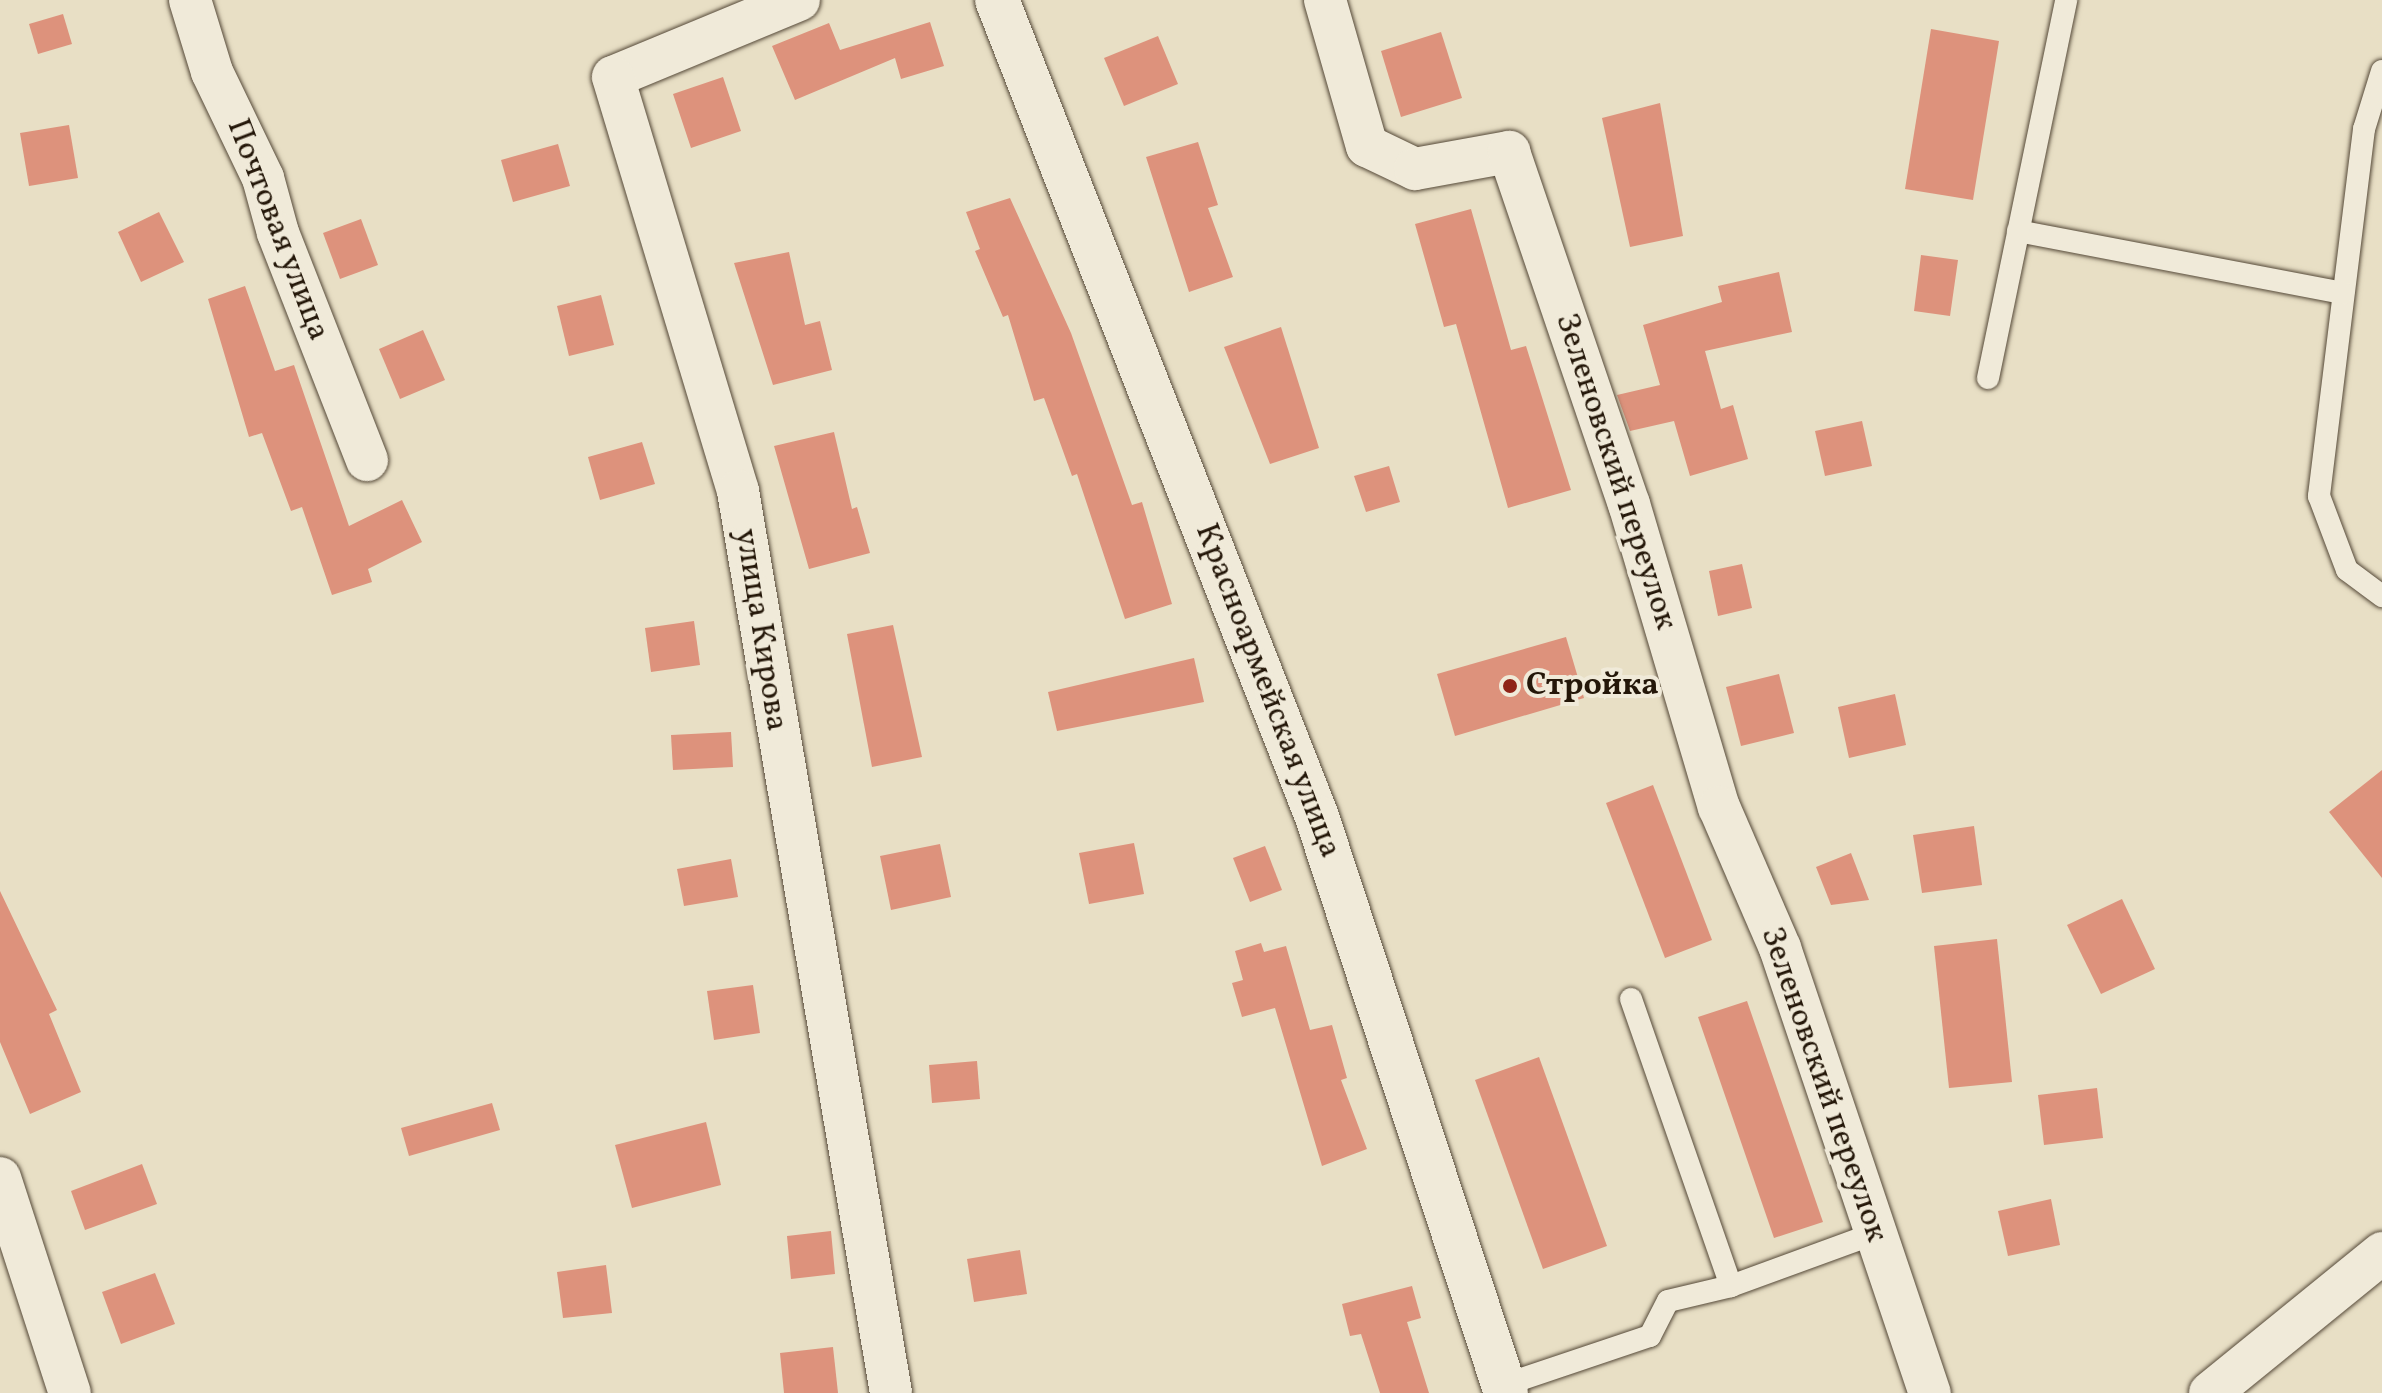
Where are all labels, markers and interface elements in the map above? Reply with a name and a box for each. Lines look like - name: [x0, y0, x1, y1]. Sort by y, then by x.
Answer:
- street label: Почтовая улица: [217, 113, 337, 347]
- street label: Зеленовский переулок: [1546, 309, 1684, 635]
- street label: Красноармейская улица: [1185, 518, 1349, 864]
- street label: улица Кирова: [725, 526, 795, 734]
- place label: Стройка: [1526, 667, 1659, 705]
- marker: Стройка: [1501, 677, 1519, 695]
- street label: Зеленовский переулок: [1751, 923, 1895, 1247]

